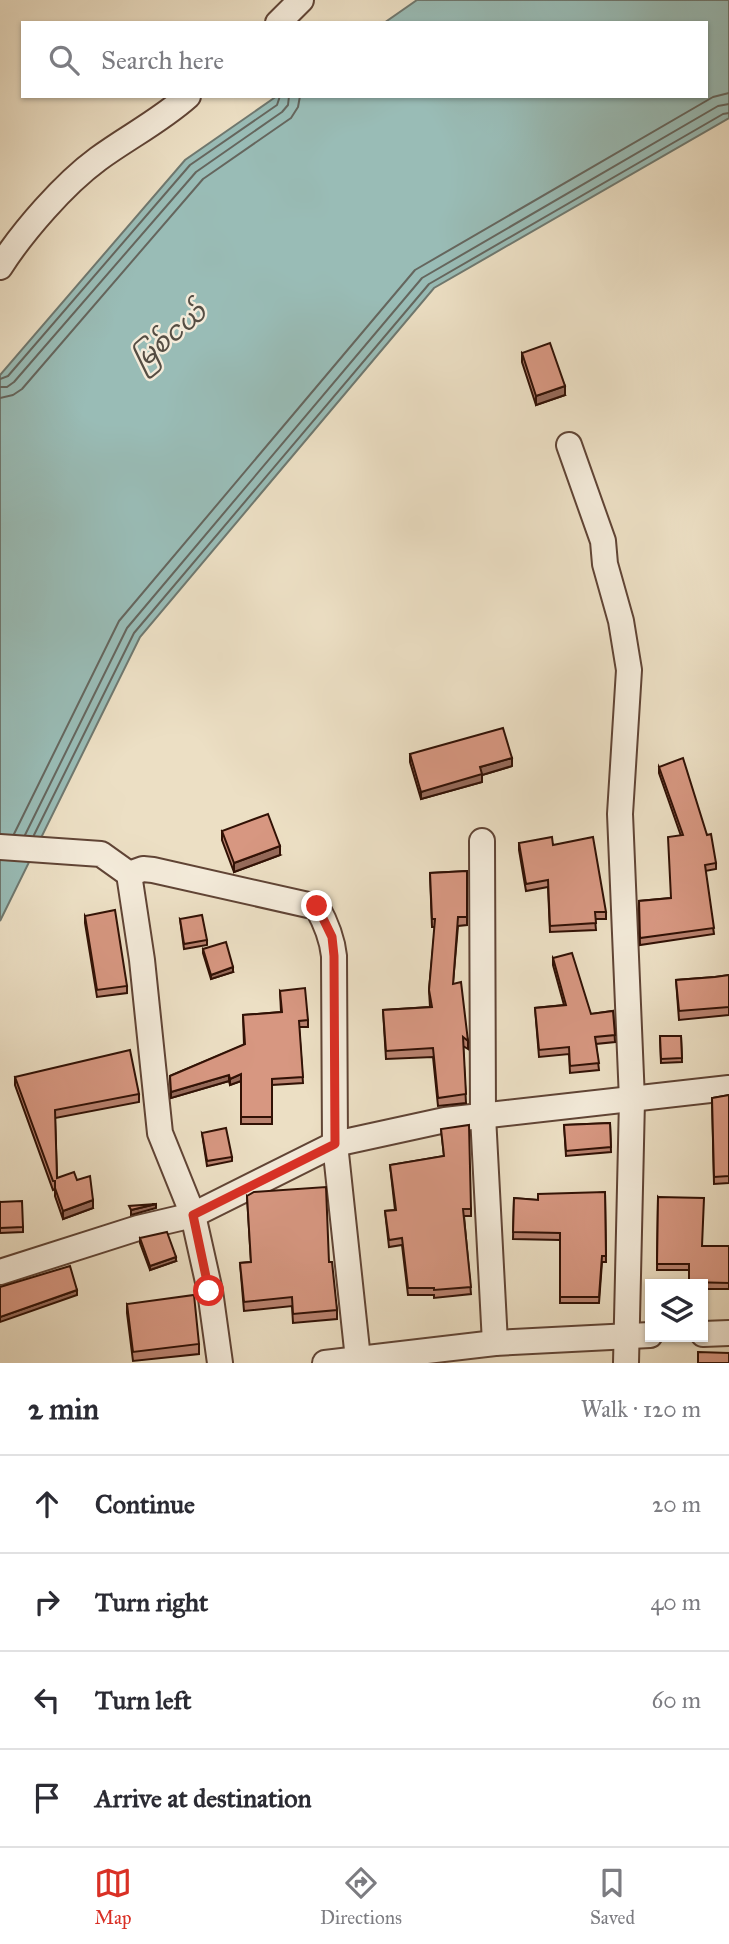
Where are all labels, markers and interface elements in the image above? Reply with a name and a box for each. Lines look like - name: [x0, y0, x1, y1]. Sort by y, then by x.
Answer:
- search box: [21, 21, 708, 98]
- icon: search: [45, 41, 83, 79]
- text: Search here: [101, 44, 224, 76]
- water label: မြစ်ငယ်: [124, 292, 219, 381]
- route end: [301, 890, 332, 921]
- route start: [193, 1275, 224, 1306]
- map controls: [645, 1279, 708, 1342]
- button: layers: [645, 1279, 708, 1342]
- text: 2 min: [28, 1391, 99, 1427]
- text: Walk · 120 m: [581, 1395, 701, 1423]
- icon: ahead: [28, 1485, 66, 1523]
- text: Continue: [95, 1488, 195, 1520]
- text: 20 m: [652, 1490, 701, 1518]
- icon: right: [28, 1583, 66, 1621]
- text: Turn right: [95, 1586, 208, 1618]
- text: 40 m: [651, 1588, 701, 1616]
- icon: left: [28, 1681, 66, 1719]
- text: Turn left: [95, 1684, 191, 1716]
- text: 60 m: [652, 1686, 701, 1714]
- icon: arrive: [28, 1779, 66, 1817]
- text: Arrive at destination: [95, 1782, 312, 1814]
- tab: Map: [94, 1864, 132, 1929]
- tab: Directions: [320, 1864, 402, 1929]
- tab: Saved: [590, 1864, 635, 1929]

